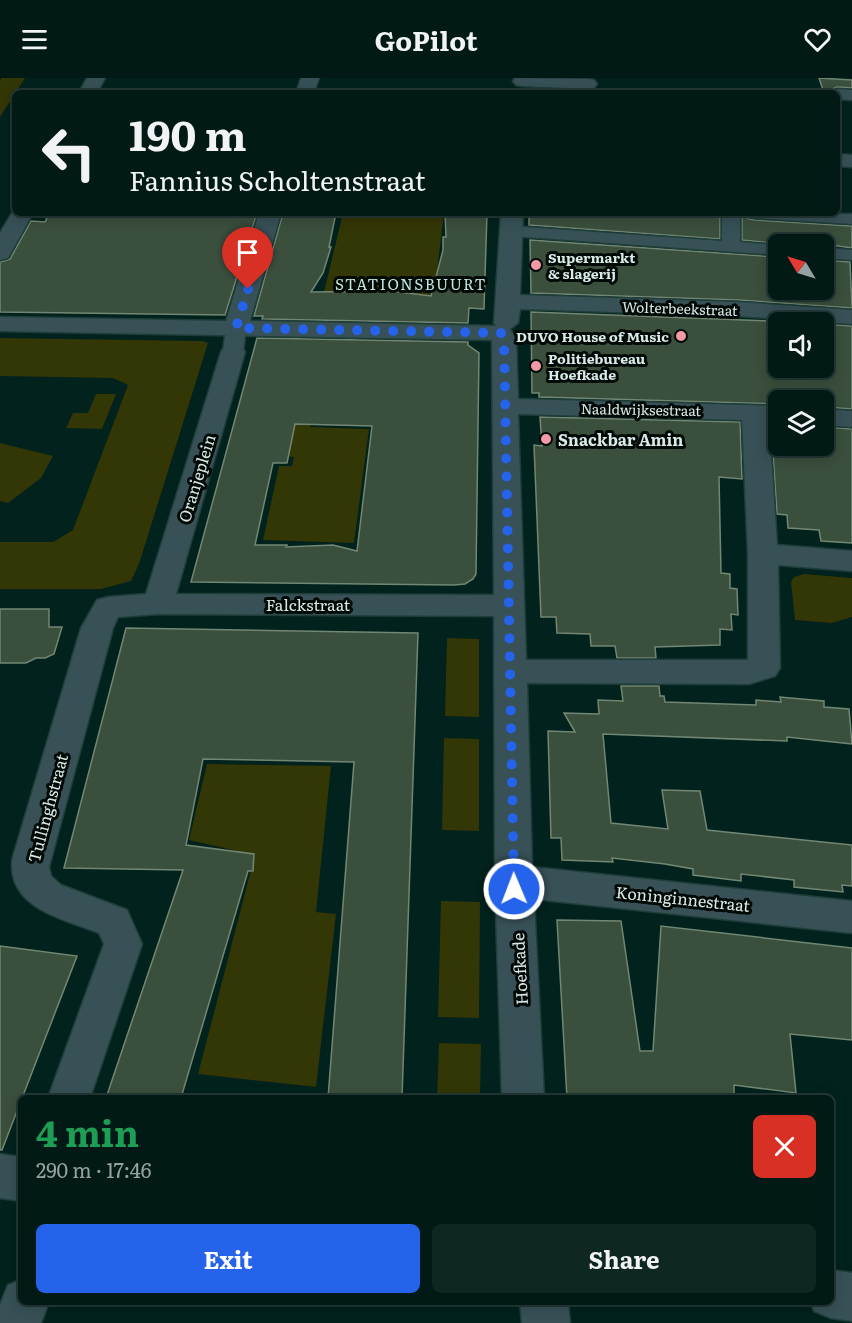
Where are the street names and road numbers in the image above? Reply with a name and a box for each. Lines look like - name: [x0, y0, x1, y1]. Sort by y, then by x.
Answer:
- street label: Wolterbeekstraat: [622, 296, 738, 320]
- street label: Naaldwijksestraat: [581, 398, 702, 420]
- street label: Oranjeplein: [171, 431, 221, 525]
- street label: Falckstraat: [266, 592, 351, 616]
- street label: Tullinghstraat: [21, 751, 73, 865]
- street label: Koninginnestraat: [615, 879, 752, 917]
- street label: Hoefkade: [505, 932, 533, 1006]

